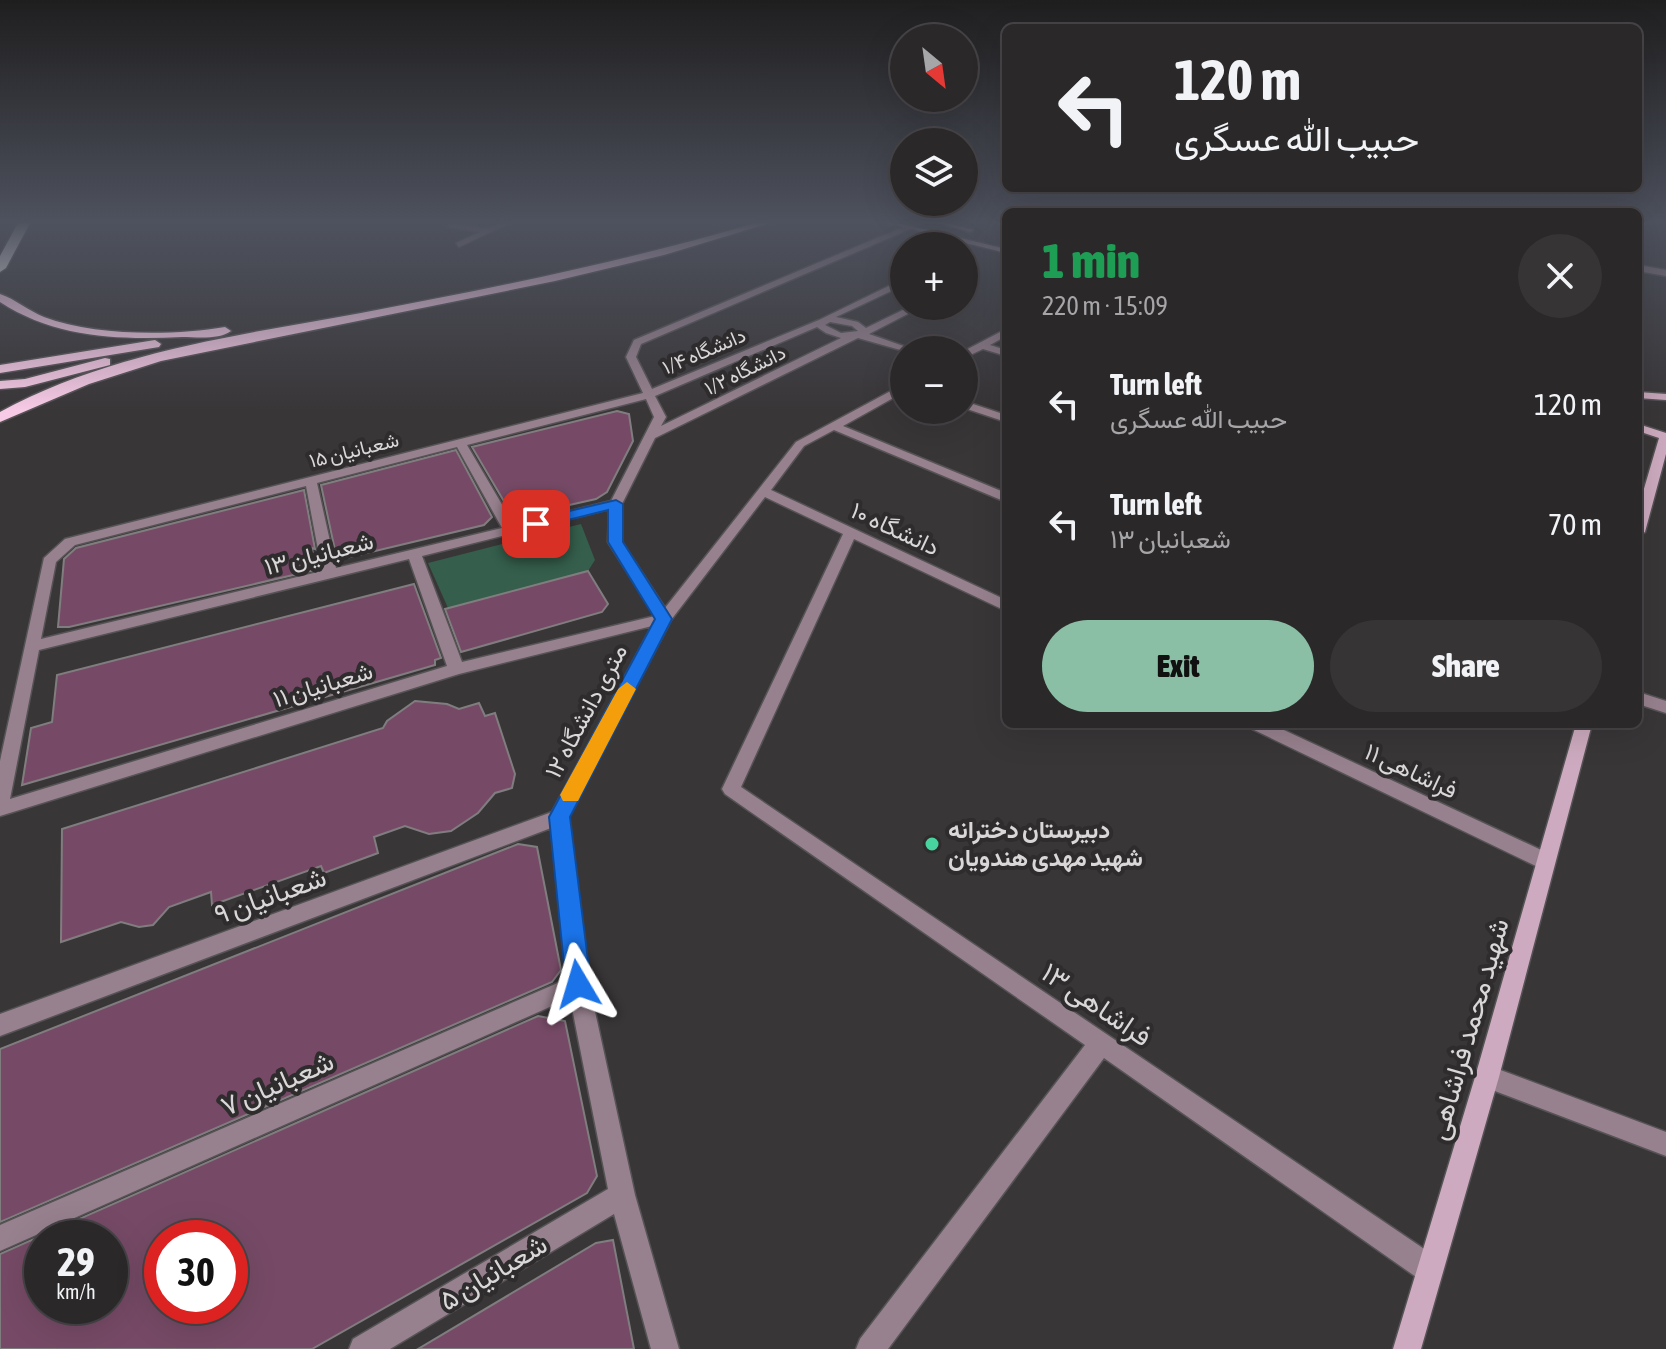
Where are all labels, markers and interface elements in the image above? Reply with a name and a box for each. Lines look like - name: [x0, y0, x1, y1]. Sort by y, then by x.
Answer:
- north arrow: [890, 24, 978, 112]
- map controls: [890, 24, 978, 424]
- text: 120 m: [1174, 48, 1301, 112]
- icon: left: [1042, 56, 1146, 160]
- text: حبیب الله عسگری: [1174, 117, 1419, 159]
- button: layers: [890, 128, 978, 216]
- button: +: [890, 232, 978, 320]
- text: 1 min: [1042, 233, 1140, 288]
- button: close: [1518, 234, 1602, 318]
- text: 220 m · 15:09: [1042, 291, 1168, 321]
- street label: دانشگاه ۱/۴: [659, 323, 749, 378]
- button: −: [890, 336, 978, 424]
- street label: دانشگاه ۱/۲: [700, 340, 789, 399]
- text: Turn left: [1110, 367, 1202, 401]
- icon: left: [1042, 382, 1086, 426]
- text: 120 m: [1534, 387, 1602, 421]
- text: حبیب الله عسگری: [1110, 404, 1287, 434]
- street label: شعبانیان ۱۵: [307, 427, 401, 473]
- text: Turn left: [1110, 487, 1202, 521]
- pin: [502, 490, 570, 558]
- street label: دانشگاه ۱۰: [847, 496, 944, 561]
- icon: arrive: [514, 502, 558, 546]
- icon: left: [1042, 502, 1086, 546]
- text: 70 m: [1548, 507, 1602, 541]
- text: شعبانیان ۱۳: [1110, 524, 1231, 554]
- street label: شعبانیان ۱۳: [262, 527, 376, 581]
- button: Exit: [1042, 620, 1314, 712]
- button: Share: [1330, 620, 1602, 712]
- street label: ۱۲ متری دانشگاه: [539, 639, 634, 783]
- street label: شعبانیان ۱۱: [270, 657, 376, 713]
- street label: فراشاهی ۱۱: [1360, 737, 1462, 805]
- place label: دبیرستان دخترانه شهید مهدی هندویان: [948, 816, 1143, 873]
- marker: دبیرستان دخترانه شهید مهدی هندویان: [923, 835, 941, 853]
- street label: شعبانیان ۹: [210, 860, 331, 931]
- street label: شهید محمد فراشاهی: [1421, 915, 1517, 1144]
- position arrow: [536, 942, 620, 1026]
- street label: فراشاهی ۱۳: [1035, 956, 1158, 1054]
- street label: شعبانیان ۷: [216, 1044, 339, 1123]
- speed limit sign: 30: [144, 1220, 248, 1324]
- street label: شعبانیان ۵: [433, 1227, 553, 1317]
- text: 29: [57, 1239, 95, 1284]
- text: km/h: [56, 1280, 96, 1303]

